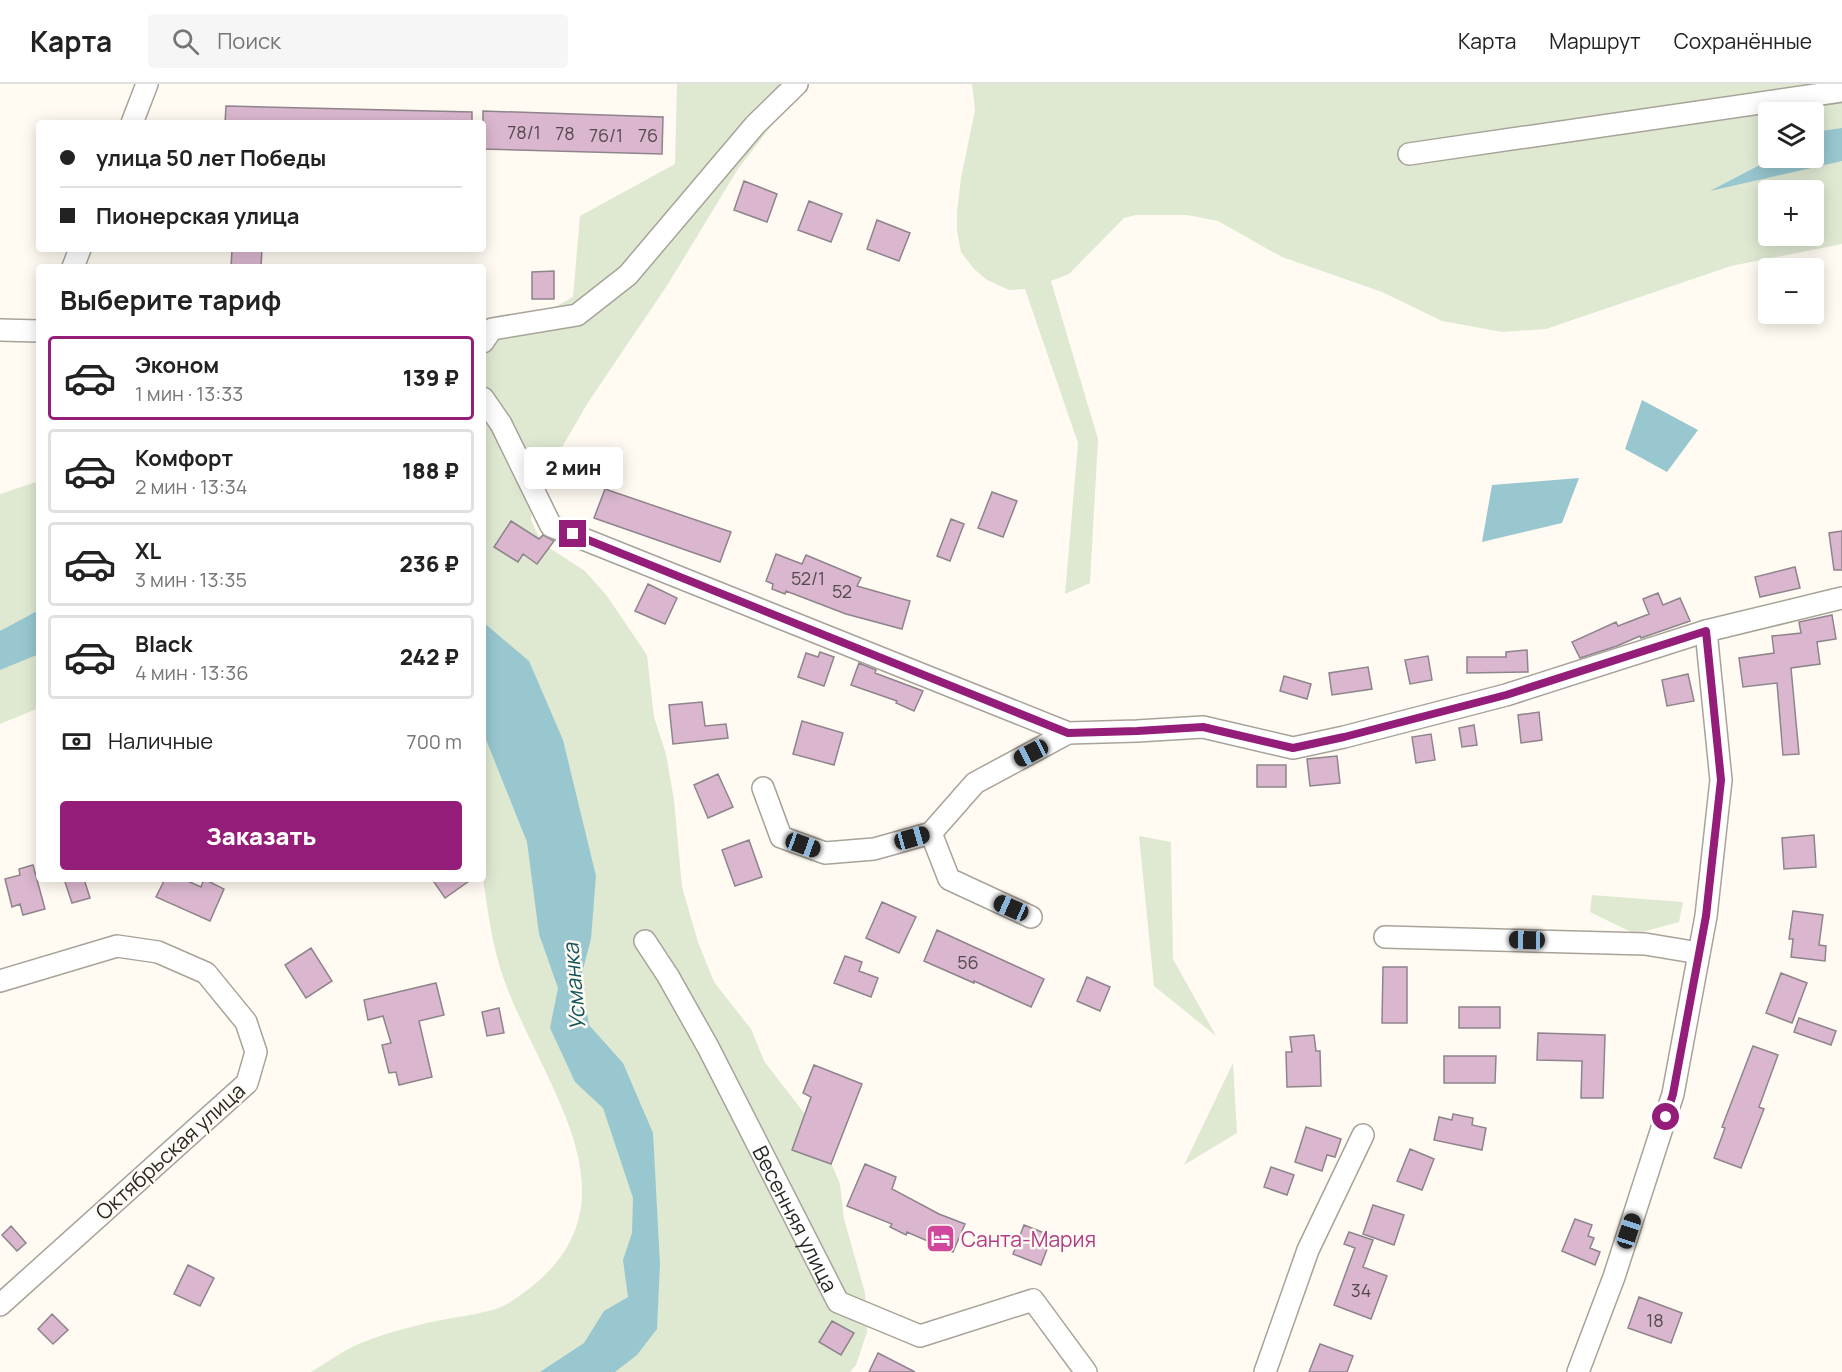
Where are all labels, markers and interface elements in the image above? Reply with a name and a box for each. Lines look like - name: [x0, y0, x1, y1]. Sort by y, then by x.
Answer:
- search box: [148, 14, 568, 68]
- text: Карта: [30, 22, 112, 60]
- icon: search: [169, 25, 202, 58]
- text: Поиск: [217, 26, 281, 56]
- text: Карта: [1458, 27, 1516, 55]
- text: Маршрут: [1549, 27, 1641, 55]
- text: Сохранённые: [1674, 27, 1812, 55]
- map controls: [1758, 102, 1824, 324]
- button: layers: [1758, 102, 1824, 168]
- house number: 78/1: [507, 120, 541, 144]
- house number: 78: [555, 121, 575, 145]
- house number: 76/1: [589, 123, 623, 147]
- house number: 76: [638, 123, 658, 147]
- text: улица 50 лет Победы: [96, 143, 326, 173]
- button: +: [1758, 180, 1824, 246]
- text: Пионерская улица: [96, 201, 299, 231]
- button: −: [1758, 258, 1824, 324]
- text: Выберите тариф: [60, 281, 281, 318]
- text: Эконом: [135, 350, 219, 380]
- icon: car: [63, 351, 117, 405]
- text: 139 ₽: [403, 363, 459, 393]
- text: 1 мин · 13:33: [135, 380, 243, 407]
- text: Комфорт: [135, 443, 233, 473]
- icon: car: [63, 444, 117, 498]
- callout: 2 мин: [524, 447, 622, 489]
- text: 2 мин: [546, 454, 601, 481]
- text: 188 ₽: [402, 456, 459, 486]
- text: 2 мин · 13:34: [135, 473, 248, 500]
- route end: [559, 520, 586, 547]
- text: XL: [135, 536, 161, 566]
- icon: car: [63, 537, 117, 591]
- text: 236 ₽: [399, 549, 459, 579]
- text: 3 мин · 13:35: [135, 566, 247, 593]
- house number: 52/1: [791, 566, 825, 590]
- house number: 52: [832, 579, 852, 603]
- text: Black: [135, 629, 192, 659]
- icon: car: [63, 630, 117, 684]
- text: 242 ₽: [400, 642, 459, 672]
- text: 4 мин · 13:36: [135, 659, 249, 686]
- icon: cash: [60, 725, 93, 758]
- text: Наличные: [108, 726, 213, 756]
- text: 700 m: [407, 728, 462, 755]
- car: [1011, 737, 1051, 769]
- button: Заказать: [60, 801, 462, 870]
- car: [892, 824, 932, 852]
- car: [783, 830, 823, 860]
- car: [991, 892, 1031, 924]
- car: [1509, 931, 1545, 949]
- water label: Усманка: [555, 940, 593, 1032]
- house number: 56: [957, 950, 979, 974]
- street label: Октябрьская улица: [89, 1076, 251, 1226]
- route start: [1652, 1103, 1679, 1130]
- street label: Весенняя улица: [747, 1141, 844, 1297]
- car: [1615, 1211, 1643, 1251]
- hotel icon: Санта-Мария: [924, 1223, 956, 1255]
- place label: Санта-Мария: [961, 1225, 1096, 1253]
- house number: 34: [1351, 1278, 1371, 1302]
- house number: 18: [1646, 1308, 1664, 1332]

